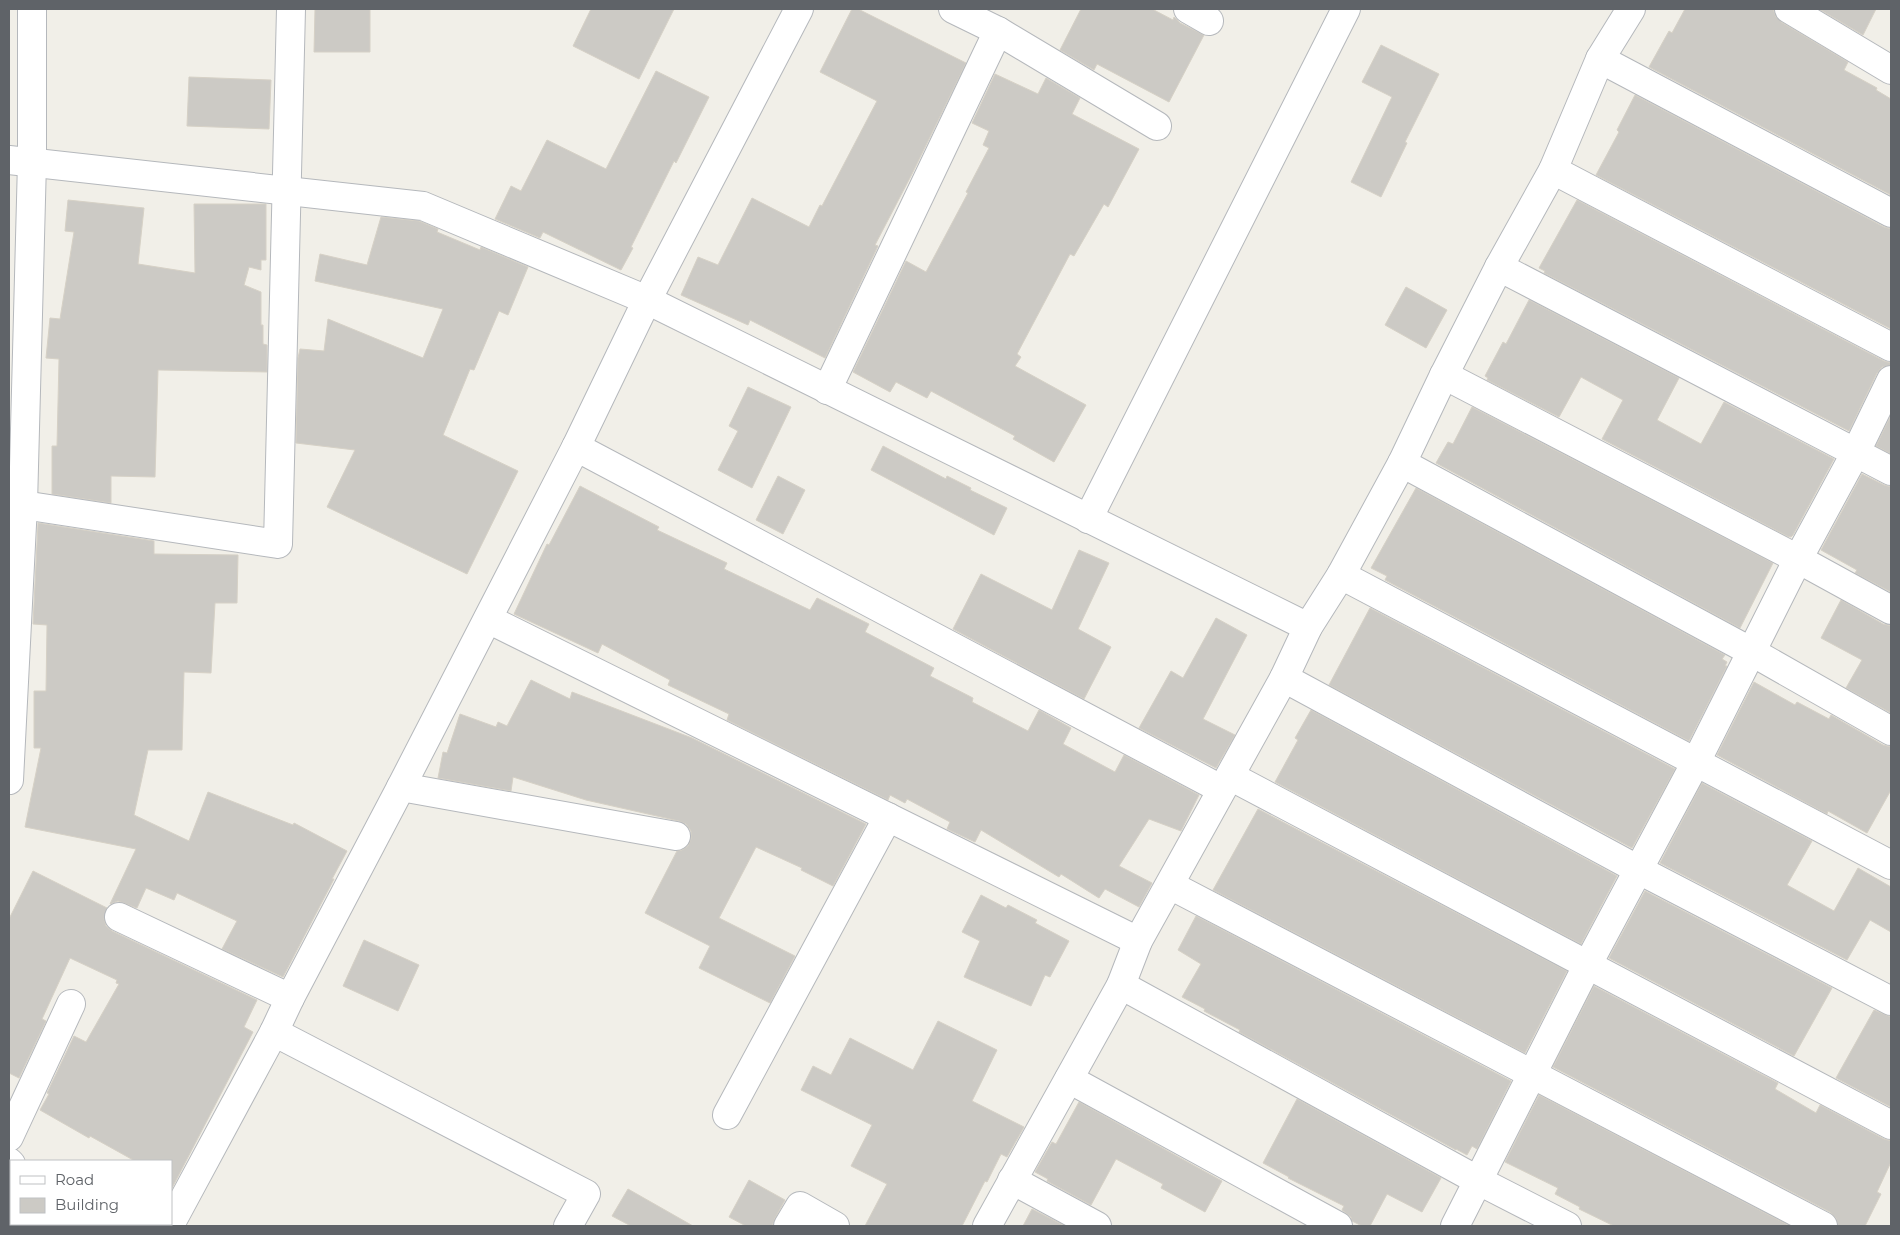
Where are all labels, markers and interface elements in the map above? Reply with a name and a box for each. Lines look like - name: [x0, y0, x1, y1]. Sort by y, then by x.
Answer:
- legend: [10, 1160, 172, 1225]
- text: Road: [55, 1170, 94, 1189]
- text: Building: [55, 1195, 119, 1214]

